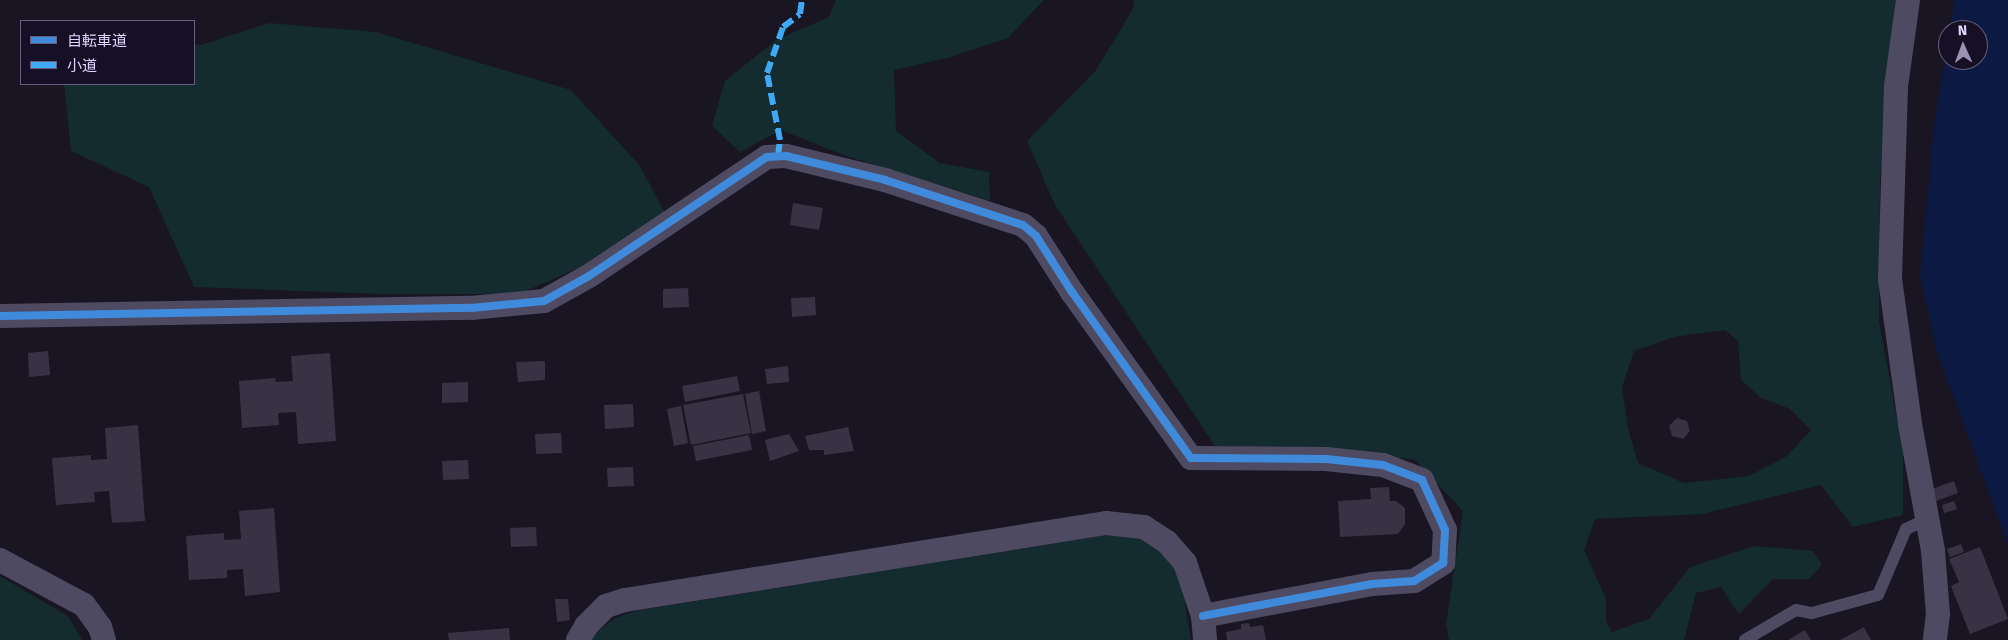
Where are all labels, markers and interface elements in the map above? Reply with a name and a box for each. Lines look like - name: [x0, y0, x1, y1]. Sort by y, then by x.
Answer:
- legend: [20, 20, 195, 85]
- north arrow: [1938, 20, 1988, 70]
- text: N: [1958, 22, 1967, 39]
- text: 自転車道: [67, 32, 127, 50]
- text: 小道: [67, 57, 97, 75]

